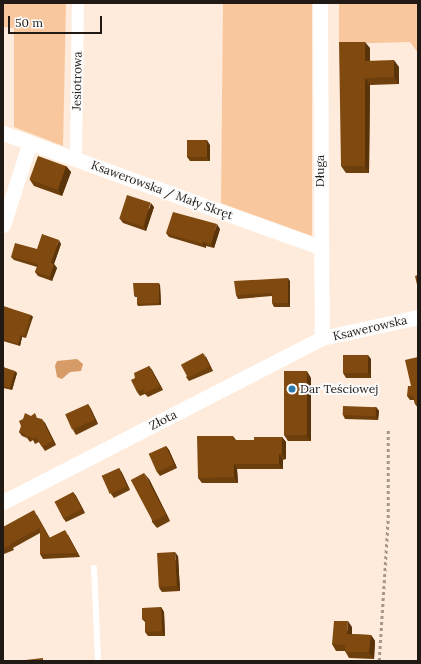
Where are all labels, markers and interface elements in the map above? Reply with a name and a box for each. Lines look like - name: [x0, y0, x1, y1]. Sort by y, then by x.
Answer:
- scale bar: [10, 8, 104, 34]
- text: 50 m: [15, 15, 43, 30]
- street label: Jesiotrowa: [69, 51, 85, 111]
- street label: Długa: [313, 155, 327, 187]
- street label: Ksawerowska / Mały Skręt: [89, 158, 235, 222]
- street label: Ksawerowska: [332, 312, 408, 344]
- place label: Dar Teściowej: [300, 382, 378, 396]
- marker: Dar Teściowej: [287, 384, 297, 394]
- street label: Złota: [147, 407, 179, 433]

